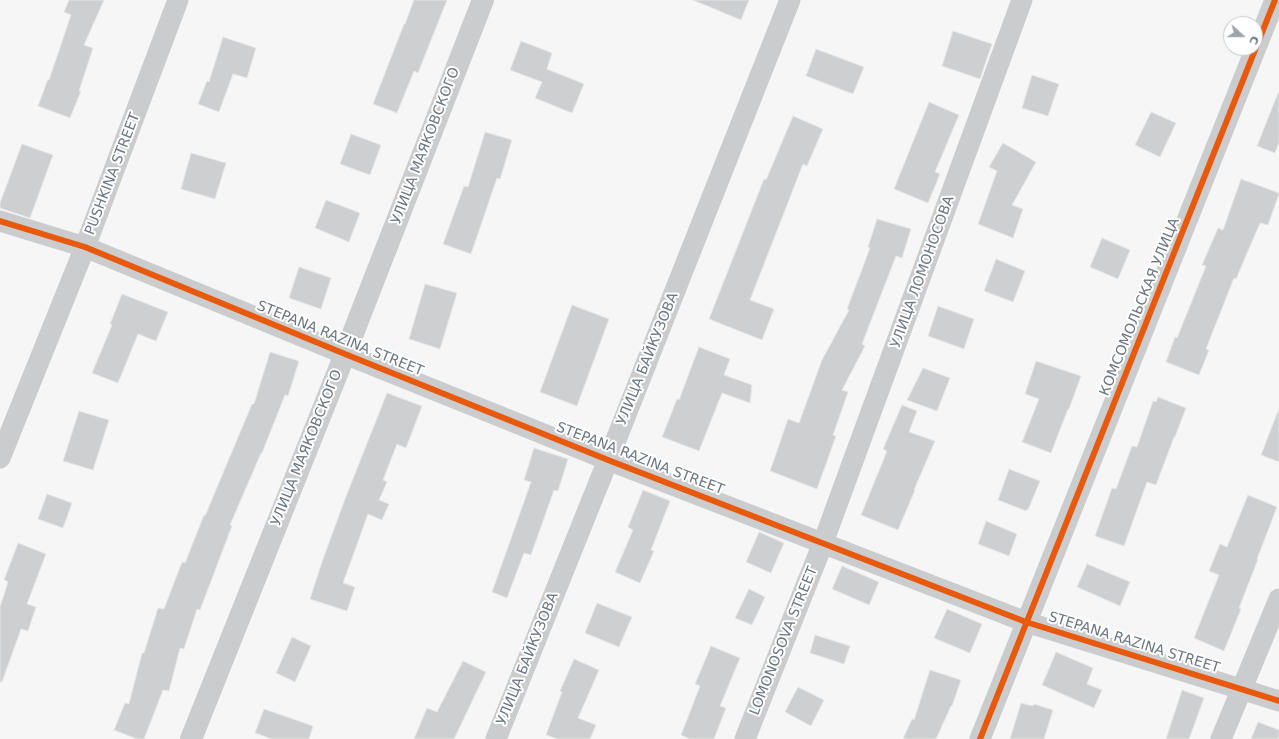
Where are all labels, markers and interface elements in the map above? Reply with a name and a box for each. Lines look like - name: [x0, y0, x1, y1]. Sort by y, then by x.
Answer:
- north arrow: [1223, 16, 1263, 56]
- text: С: [1246, 34, 1261, 46]
- street label: УЛИЦА МАЯКОВСКОГО: [388, 65, 464, 227]
- street label: PUSHKINA STREET: [82, 111, 144, 237]
- street label: УЛИЦА ЛОМОНОСОВА: [888, 194, 958, 350]
- street label: КОМСОМОЛЬСКАЯ УЛИЦА: [1097, 216, 1183, 398]
- street label: УЛИЦА БАЙКУЗОВА: [614, 290, 682, 428]
- street label: STEPANA RAZINA STREET: [254, 298, 426, 380]
- street label: УЛИЦА МАЯКОВСКОГО: [268, 368, 346, 528]
- street label: STEPANA RAZINA STREET: [554, 419, 726, 499]
- street label: LOMONOSOVA STREET: [746, 564, 822, 718]
- street label: УЛИЦА БАЙКУЗОВА: [494, 590, 562, 728]
- street label: STEPANA RAZINA STREET: [1046, 609, 1222, 677]

